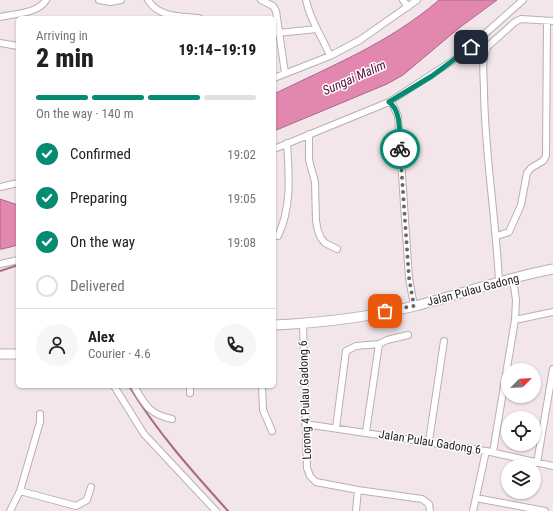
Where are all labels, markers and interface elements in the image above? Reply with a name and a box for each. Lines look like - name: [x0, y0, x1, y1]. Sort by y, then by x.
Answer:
- text: Arriving in: [36, 28, 88, 43]
- pin: [454, 30, 488, 64]
- icon: home: [460, 36, 482, 58]
- text: 19:14–19:19: [178, 41, 256, 59]
- text: 2 min: [36, 43, 94, 73]
- water label: Sungai Malim: [320, 57, 388, 98]
- text: On the way · 140 m: [36, 106, 133, 121]
- courier: [380, 129, 420, 169]
- icon: bike: [389, 138, 411, 160]
- icon: check: [36, 143, 58, 165]
- text: Confirmed: [70, 145, 131, 163]
- text: 19:02: [227, 147, 256, 162]
- icon: check: [36, 187, 58, 209]
- text: Preparing: [70, 189, 127, 207]
- text: 19:05: [227, 191, 256, 206]
- icon: check: [36, 231, 58, 253]
- text: On the way: [70, 233, 135, 251]
- text: 19:08: [227, 235, 256, 250]
- street label: Jalan Pulau Gadong: [425, 271, 521, 309]
- text: Delivered: [70, 277, 125, 295]
- pin: [368, 294, 402, 328]
- icon: bag: [374, 300, 396, 322]
- button: person: [36, 324, 78, 366]
- button: phone: [214, 324, 256, 366]
- text: Alex: [88, 328, 115, 346]
- street label: Lorong 4 Pulau Gadong 6: [296, 340, 314, 460]
- text: Courier · 4.6: [88, 346, 151, 361]
- north arrow: [501, 363, 541, 403]
- map controls: [501, 363, 541, 499]
- button: locate: [501, 411, 541, 451]
- street label: Jalan Pulau Gadong 6: [378, 427, 482, 457]
- button: layers: [501, 459, 541, 499]

